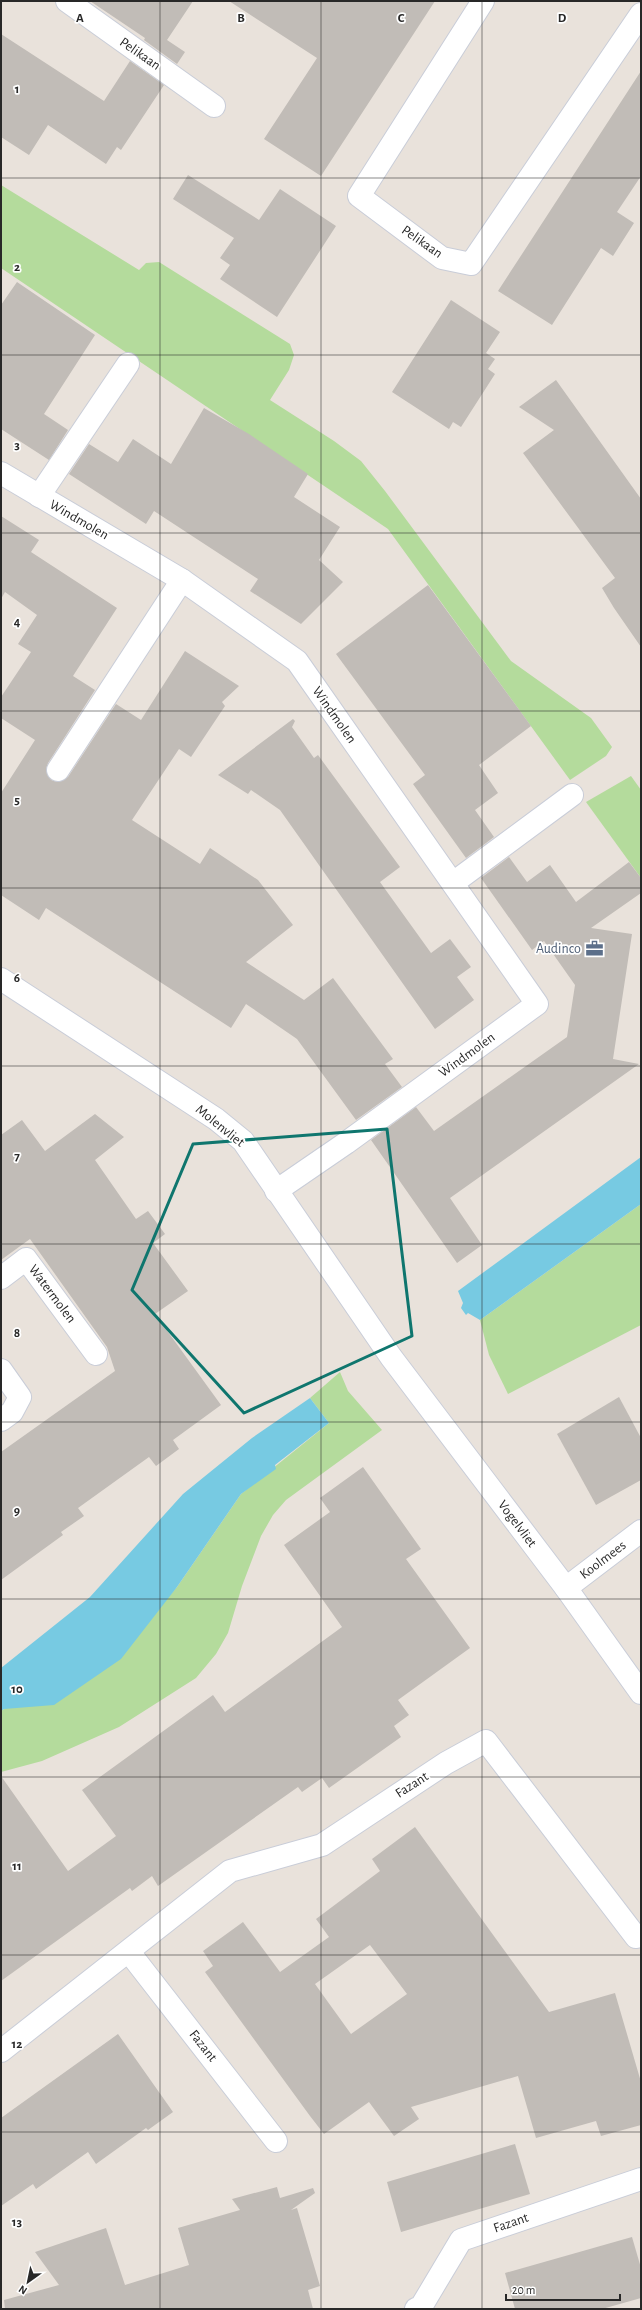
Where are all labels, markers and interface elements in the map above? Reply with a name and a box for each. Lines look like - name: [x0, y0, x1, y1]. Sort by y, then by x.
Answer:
- text: A: [76, 12, 84, 25]
- text: B: [237, 12, 245, 25]
- text: C: [398, 12, 405, 25]
- text: D: [558, 12, 567, 25]
- street label: Pelikaan: [117, 35, 163, 73]
- text: 1: [15, 83, 19, 96]
- street label: Pelikaan: [399, 223, 445, 261]
- text: 2: [14, 261, 20, 274]
- text: 3: [14, 439, 20, 452]
- street label: Windmolen: [47, 498, 111, 542]
- text: 4: [14, 616, 21, 629]
- street label: Windmolen: [309, 684, 359, 746]
- text: 5: [14, 794, 20, 807]
- office icon: Audinco: [584, 939, 604, 959]
- place label: Audinco: [536, 942, 581, 956]
- text: 6: [14, 972, 20, 985]
- street label: Windmolen: [436, 1030, 498, 1080]
- street label: Molenvliet: [193, 1102, 247, 1150]
- text: 7: [14, 1150, 20, 1163]
- street label: Watermolen: [26, 1262, 78, 1326]
- text: 8: [14, 1327, 20, 1340]
- street label: Vogelvliet: [495, 1498, 539, 1550]
- text: 9: [14, 1505, 20, 1518]
- street label: Koolmees: [577, 1538, 629, 1582]
- text: 10: [11, 1683, 23, 1696]
- street label: Fazant: [393, 1769, 431, 1801]
- text: 11: [12, 1860, 22, 1873]
- street label: Fazant: [186, 2028, 220, 2065]
- text: 12: [12, 2038, 22, 2051]
- street label: Fazant: [492, 2210, 531, 2235]
- text: 13: [12, 2216, 23, 2229]
- north arrow: [8, 2262, 48, 2302]
- scale bar: [506, 2276, 620, 2302]
- text: N: [17, 2283, 29, 2297]
- text: 20 m: [512, 2284, 535, 2296]

